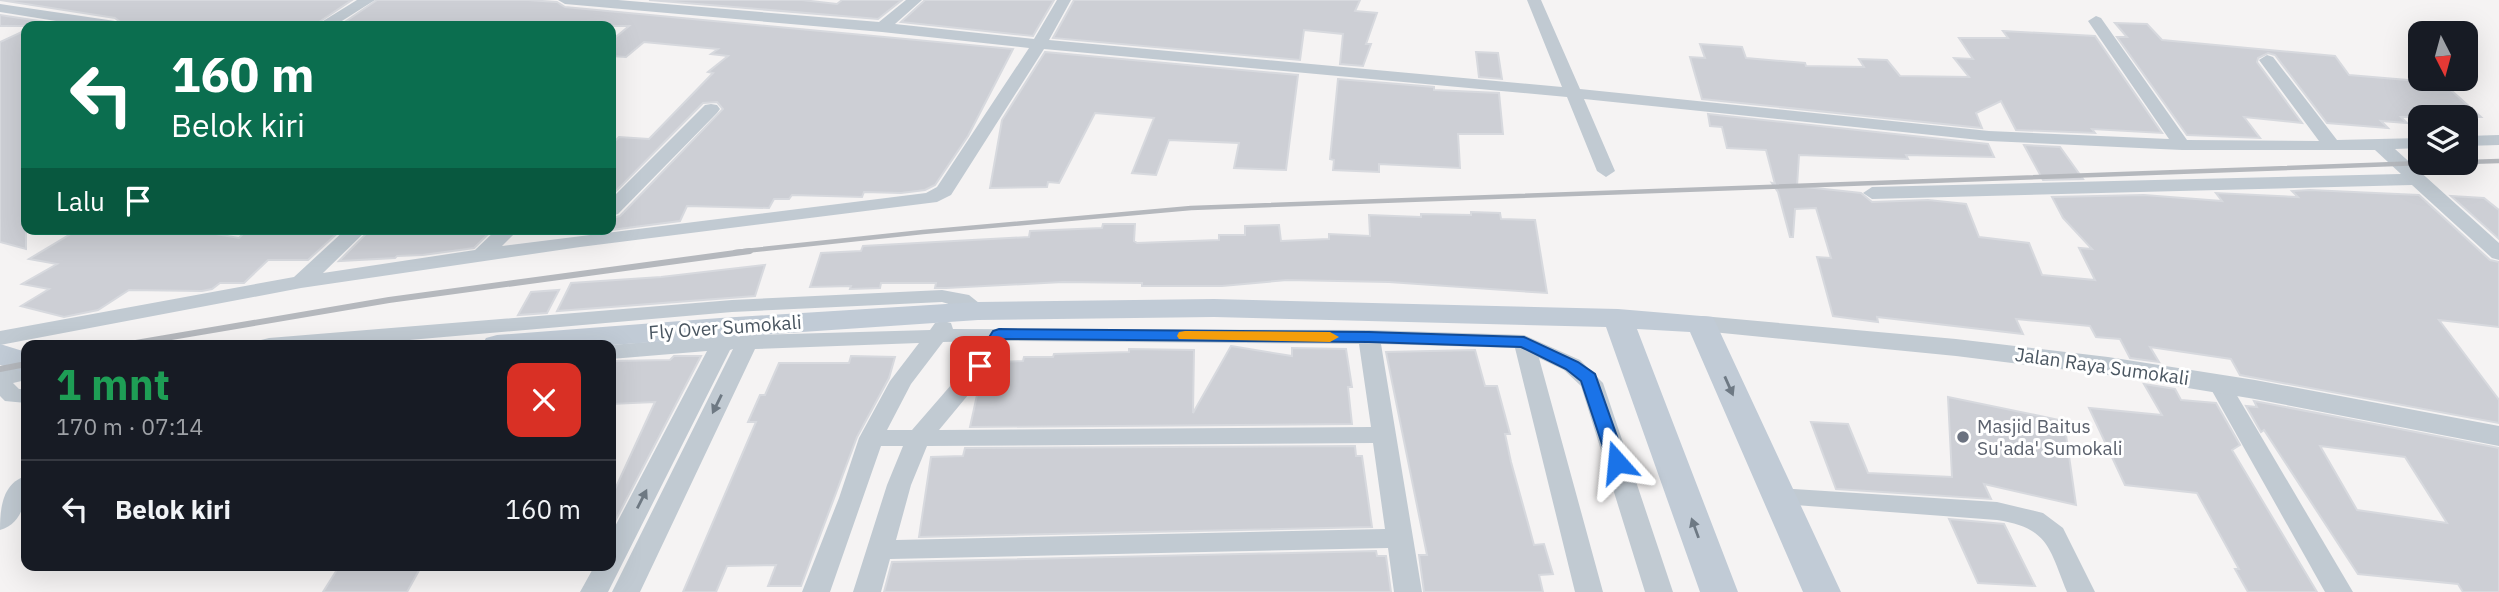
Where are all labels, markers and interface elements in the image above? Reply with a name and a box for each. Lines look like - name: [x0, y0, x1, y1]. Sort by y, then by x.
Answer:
- north arrow: [2408, 21, 2478, 91]
- map controls: [2408, 21, 2478, 175]
- text: 160 m: [171, 42, 315, 105]
- icon: left: [56, 49, 147, 140]
- text: Belok kiri: [171, 104, 305, 146]
- button: layers: [2408, 105, 2478, 175]
- icon: arrive: [119, 182, 157, 220]
- text: Lalu: [56, 184, 105, 218]
- street label: Fly Over Sumokali: [648, 310, 802, 344]
- pin: [950, 336, 1010, 396]
- street label: Jalan Raya Sumokali: [2014, 342, 2190, 390]
- icon: arrive: [961, 347, 999, 385]
- text: 1 mnt: [56, 357, 170, 412]
- button: close: [507, 363, 581, 437]
- one-way arrow: [1724, 376, 1735, 397]
- one-way arrow: [712, 394, 723, 414]
- text: 170 m · 07:14: [56, 411, 203, 441]
- place label: Masjid Baitus Su'ada' Sumokali: [1977, 414, 2123, 460]
- position arrow: [1580, 425, 1654, 499]
- marker: Masjid Baitus Su'ada' Sumokali: [1955, 429, 1971, 445]
- one-way arrow: [636, 489, 648, 509]
- icon: left: [56, 490, 94, 528]
- text: Belok kiri: [115, 492, 231, 526]
- text: 160 m: [505, 492, 581, 526]
- one-way arrow: [1690, 517, 1701, 538]

